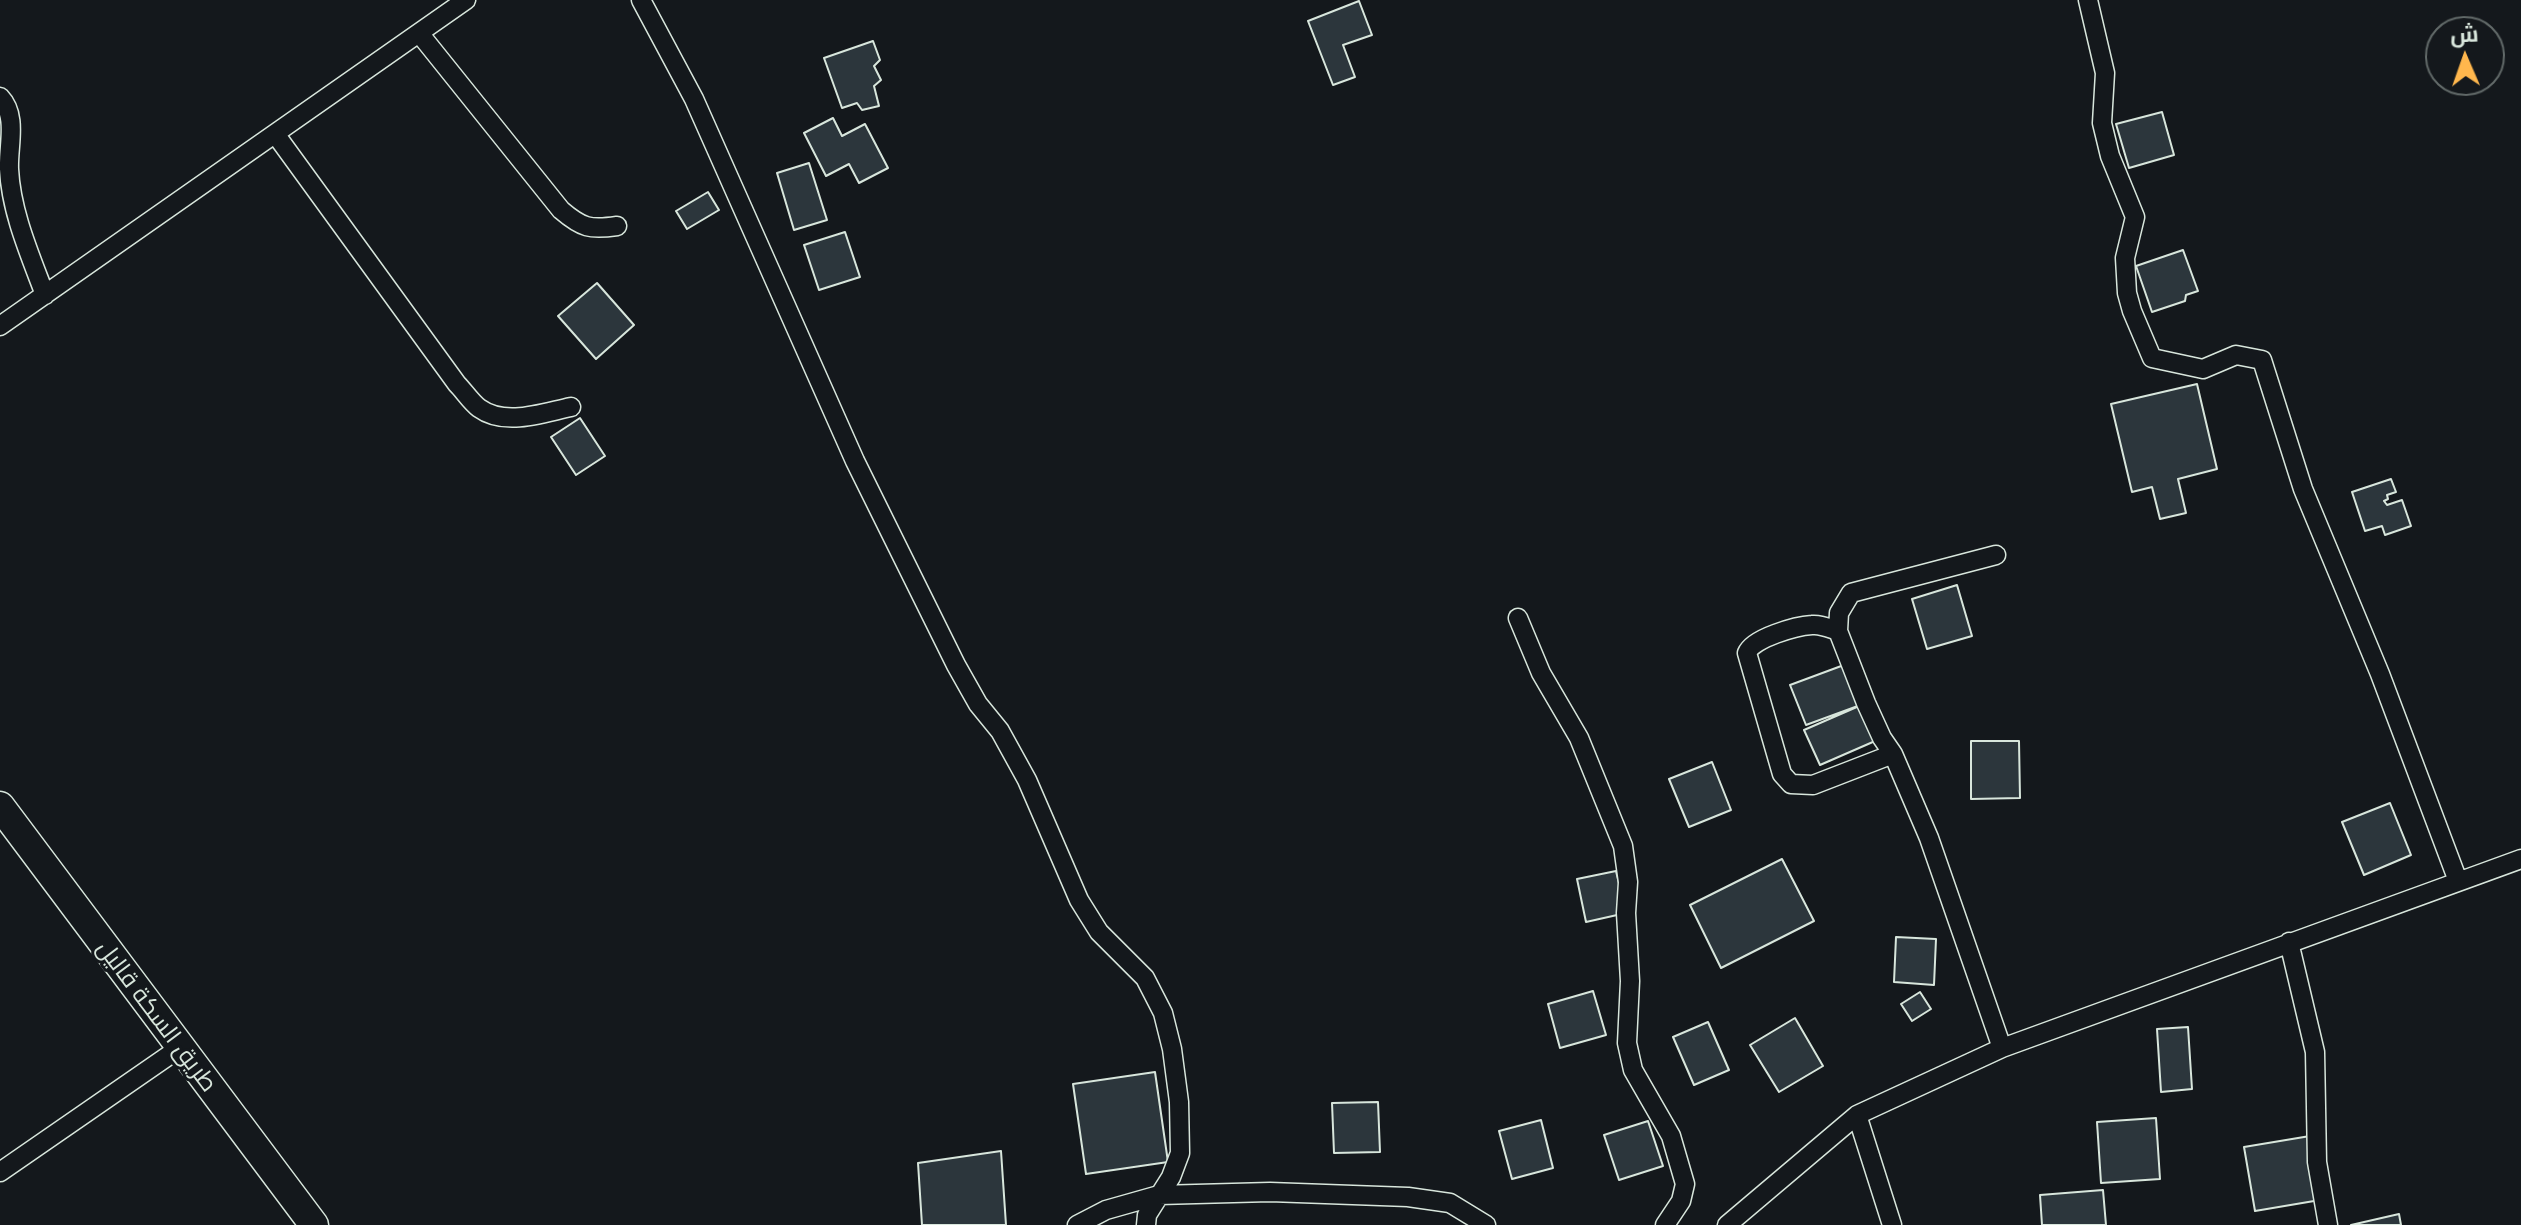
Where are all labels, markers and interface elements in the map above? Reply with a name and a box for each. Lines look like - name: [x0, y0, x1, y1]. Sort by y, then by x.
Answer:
- north arrow: [2425, 16, 2505, 96]
- text: ش: [2450, 20, 2479, 47]
- street label: طريق السكة قاليل: [91, 934, 223, 1098]

